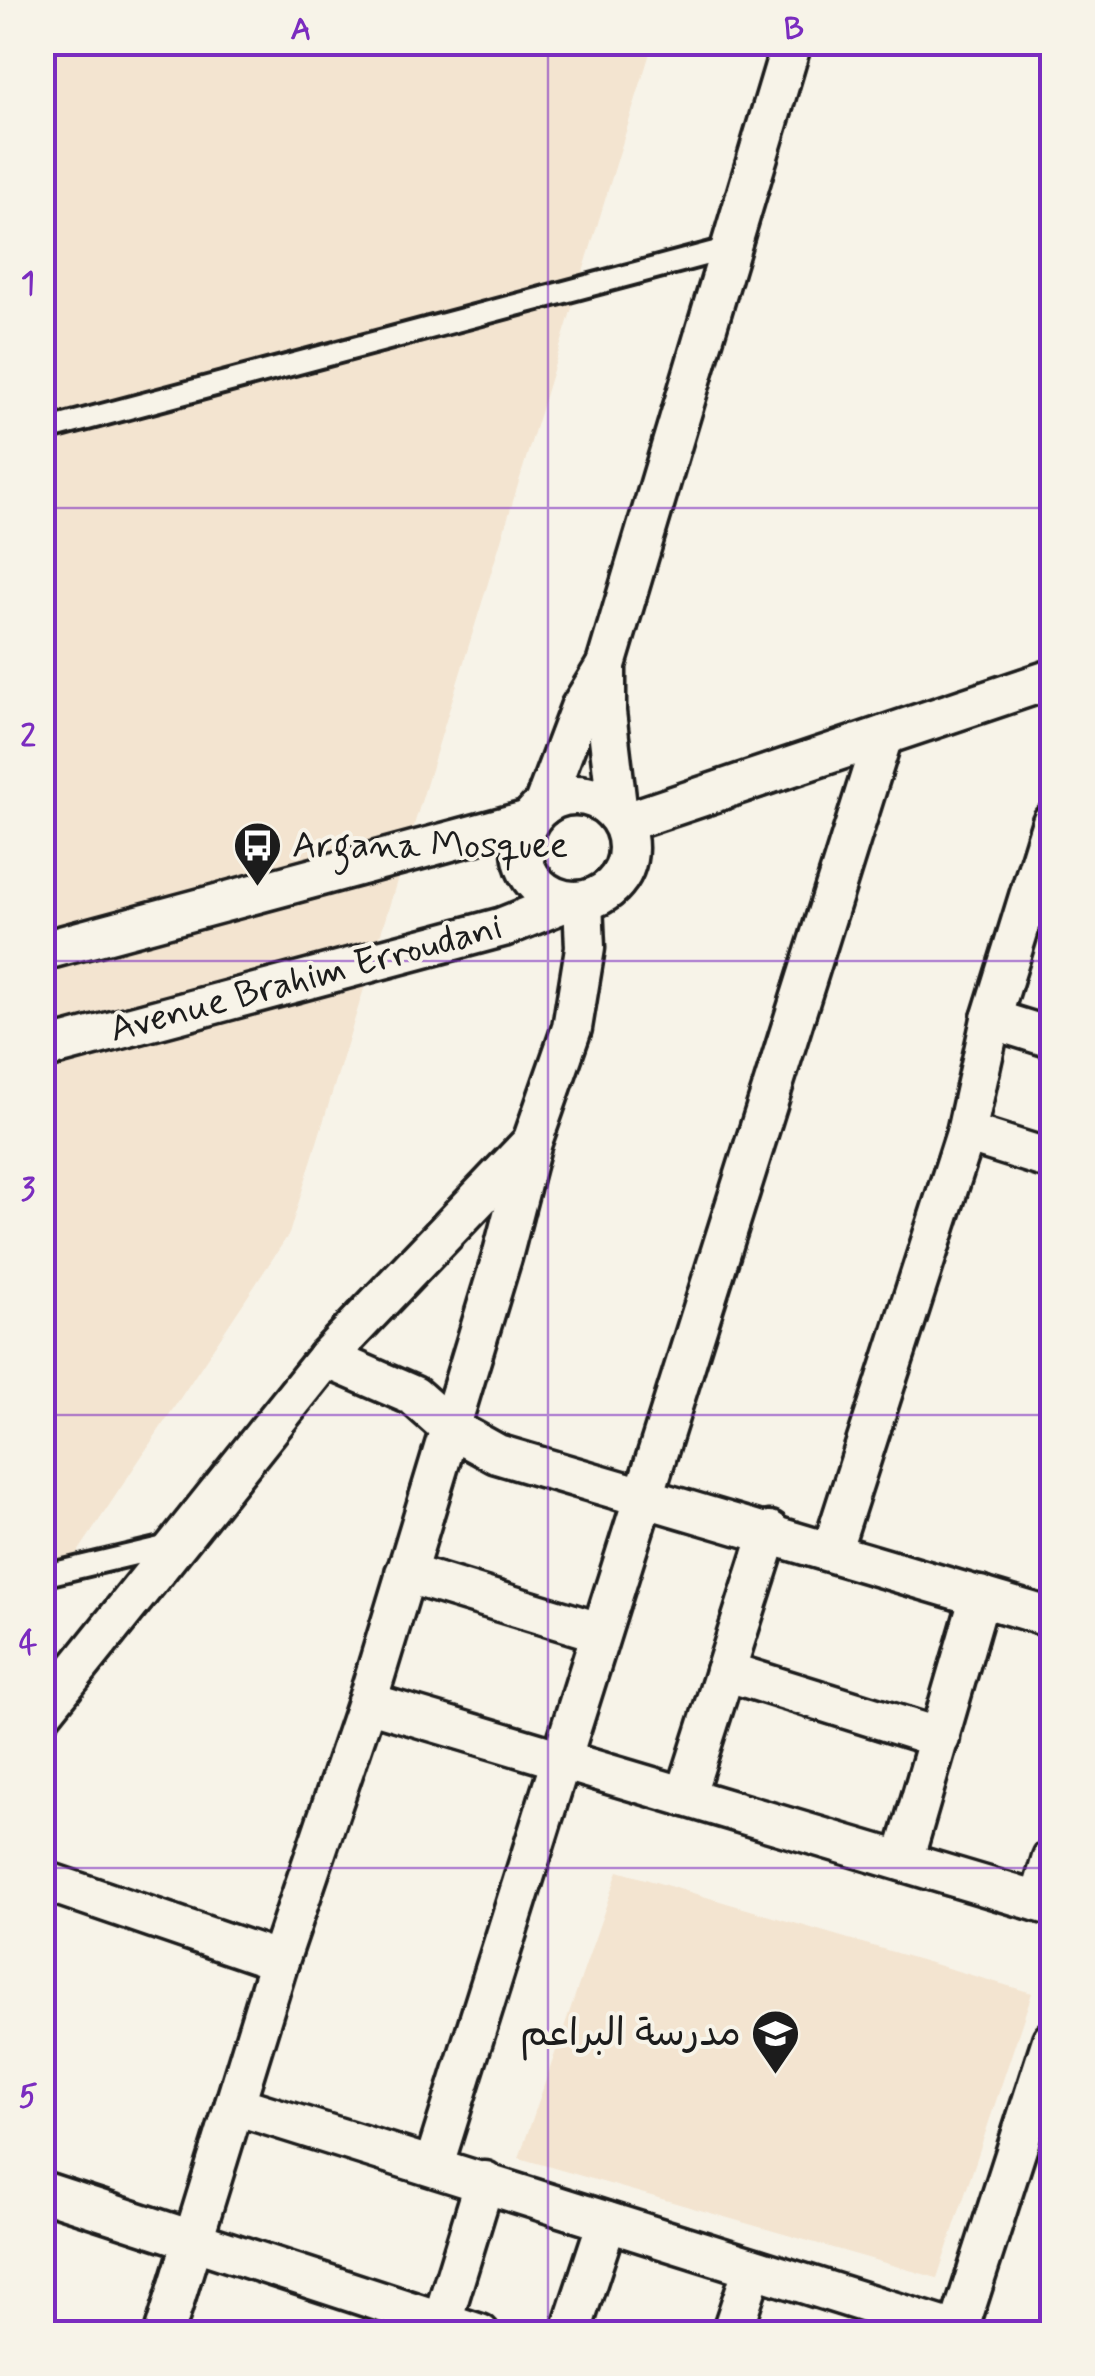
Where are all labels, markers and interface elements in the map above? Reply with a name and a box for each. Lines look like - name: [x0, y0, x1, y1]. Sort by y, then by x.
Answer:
- text: A: [291, 9, 311, 51]
- text: B: [784, 9, 804, 51]
- text: 1: [21, 263, 35, 305]
- text: 2: [20, 716, 36, 758]
- bus stop icon: Argana Mosquee: [231, 820, 283, 888]
- place label: Argana Mosquee: [292, 822, 568, 875]
- street label: Avenue Brahim Erroudani: [104, 903, 508, 1055]
- text: 3: [21, 1169, 36, 1211]
- text: 4: [19, 1623, 38, 1665]
- school or university icon: مدرسة البراعم: [750, 2008, 802, 2076]
- place label: مدرسة البراعم: [520, 2010, 741, 2061]
- text: 5: [18, 2076, 38, 2118]

